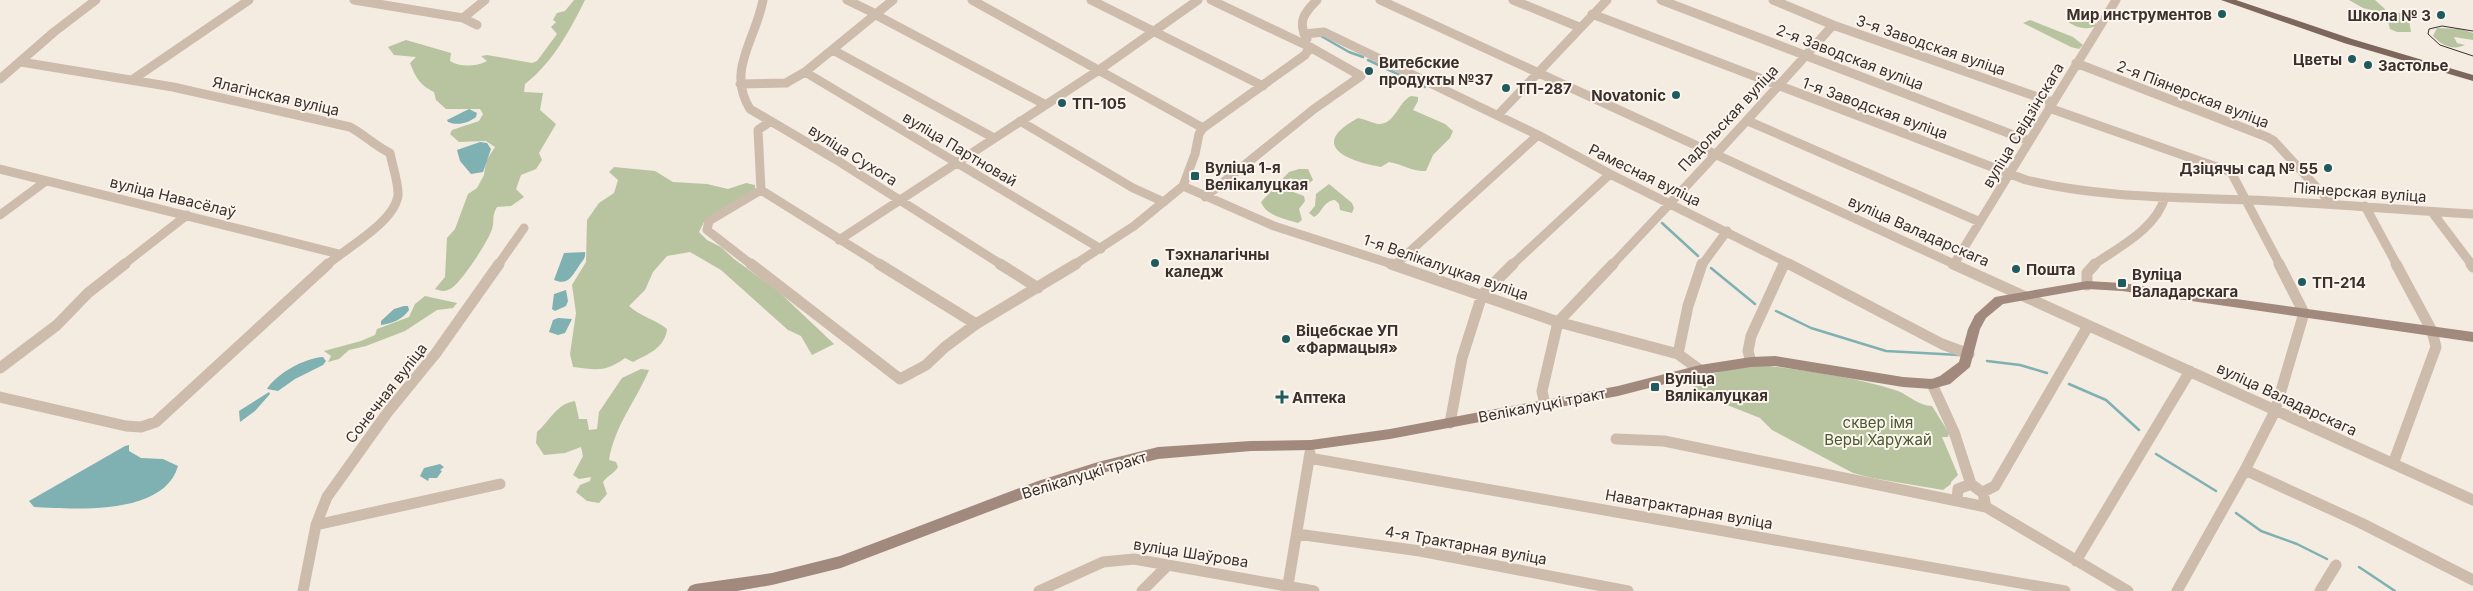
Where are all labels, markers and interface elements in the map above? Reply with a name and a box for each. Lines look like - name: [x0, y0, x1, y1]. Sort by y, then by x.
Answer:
- place label: Мир инструментов: [2067, 5, 2212, 24]
- place label: Школа № 3: [2347, 6, 2431, 25]
- marker: Мир инструментов: [2216, 8, 2228, 20]
- marker: Школа № 3: [2435, 9, 2447, 21]
- street label: 3-я Заводская вуліца: [1854, 10, 2008, 80]
- street label: 2-я Заводская вуліца: [1773, 20, 1927, 94]
- place label: Цветы: [2293, 50, 2342, 69]
- place label: Витебские продукты №37: [1379, 53, 1493, 89]
- marker: Цветы: [2346, 53, 2358, 65]
- street label: 2-я Піянерская вуліца: [2114, 56, 2272, 132]
- place label: Застолье: [2378, 56, 2449, 75]
- street label: вуліца Свідзінскага: [1978, 59, 2068, 191]
- marker: Застолье: [2362, 59, 2374, 71]
- street label: Падольская вуліца: [1674, 61, 1782, 175]
- marker: Витебские продукты №37: [1363, 65, 1375, 77]
- street label: Ялагінская вуліца: [211, 72, 341, 120]
- street label: 1-я Заводская вуліца: [1800, 73, 1950, 143]
- place label: ТП-287: [1516, 79, 1572, 98]
- marker: ТП-287: [1500, 82, 1512, 94]
- place label: Novatonic: [1591, 86, 1666, 105]
- marker: Novatonic: [1670, 89, 1682, 101]
- place label: ТП-105: [1072, 94, 1126, 113]
- marker: ТП-105: [1056, 97, 1068, 109]
- street label: вуліца Партновай: [900, 107, 1020, 191]
- street label: вуліца Сухога: [805, 120, 901, 190]
- street label: Рамесная вуліца: [1586, 140, 1704, 210]
- place label: Вуліца 1-я Велікалуцкая: [1205, 158, 1308, 194]
- place label: Дзіцячы сад № 55: [2179, 159, 2318, 178]
- marker: Дзіцячы сад № 55: [2322, 162, 2334, 174]
- marker: Вуліца 1-я Велікалуцкая: [1189, 170, 1201, 182]
- street label: вуліца Навасёлаў: [108, 172, 238, 222]
- street label: Піянерская вуліца: [2293, 178, 2427, 206]
- street label: вуліца Валадарскага: [1845, 191, 1993, 271]
- street label: 1-я Велікалуцкая вуліца: [1361, 230, 1531, 304]
- place label: Тэхналагічны каледж: [1165, 245, 1269, 281]
- marker: Тэхналагічны каледж: [1149, 257, 1161, 269]
- place label: Пошта: [2026, 260, 2075, 279]
- marker: Пошта: [2010, 263, 2022, 275]
- place label: Вуліца Валадарскага: [2132, 265, 2238, 301]
- place label: ТП-214: [2312, 273, 2366, 292]
- marker: ТП-214: [2296, 276, 2308, 288]
- marker: Вуліца Валадарскага: [2116, 277, 2128, 289]
- place label: Віцебскае УП «Фармацыя»: [1296, 321, 1398, 357]
- marker: Віцебскае УП «Фармацыя»: [1280, 333, 1292, 345]
- street label: Сонечная вуліца: [341, 339, 431, 447]
- street label: вуліца Валадарскага: [2214, 358, 2360, 440]
- place label: Вуліца Вялікалуцкая: [1665, 369, 1768, 405]
- marker: Вуліца Вялікалуцкая: [1649, 381, 1661, 393]
- street label: Велікалуцкі тракт: [1477, 383, 1607, 427]
- place label: Аптека: [1292, 388, 1346, 407]
- marker: Аптека: [1276, 391, 1288, 403]
- park label: сквер імя Веры Харужай: [1824, 413, 1932, 449]
- street label: Велікалуцкі тракт: [1019, 447, 1149, 503]
- street label: Наватрактарная вуліца: [1604, 485, 1774, 533]
- street label: 4-я Трактарная вуліца: [1384, 521, 1548, 569]
- street label: вуліца Шаўрова: [1132, 535, 1250, 571]

